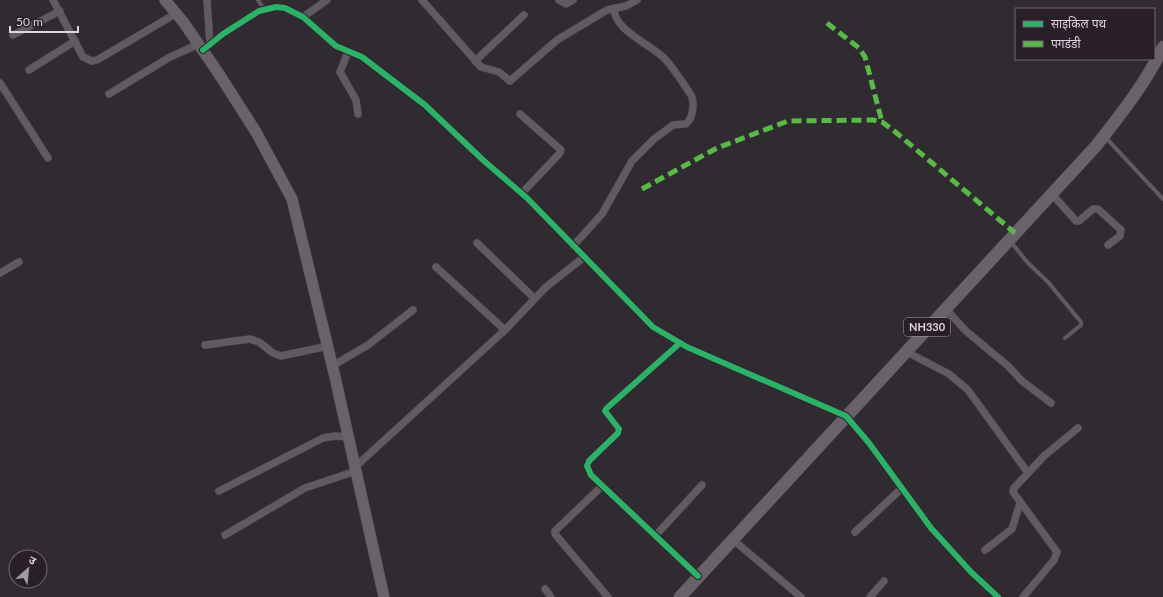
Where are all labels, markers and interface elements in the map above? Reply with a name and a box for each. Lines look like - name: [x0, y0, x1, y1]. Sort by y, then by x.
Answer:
- scale bar: [10, 8, 78, 34]
- legend: [1015, 8, 1155, 60]
- text: 50 m: [16, 14, 43, 29]
- text: साइकिल पथ: [1051, 16, 1106, 31]
- text: पगडंडी: [1051, 36, 1081, 51]
- road number: NH330: [904, 318, 950, 336]
- north arrow: [8, 549, 48, 589]
- text: उ: [27, 552, 39, 567]

